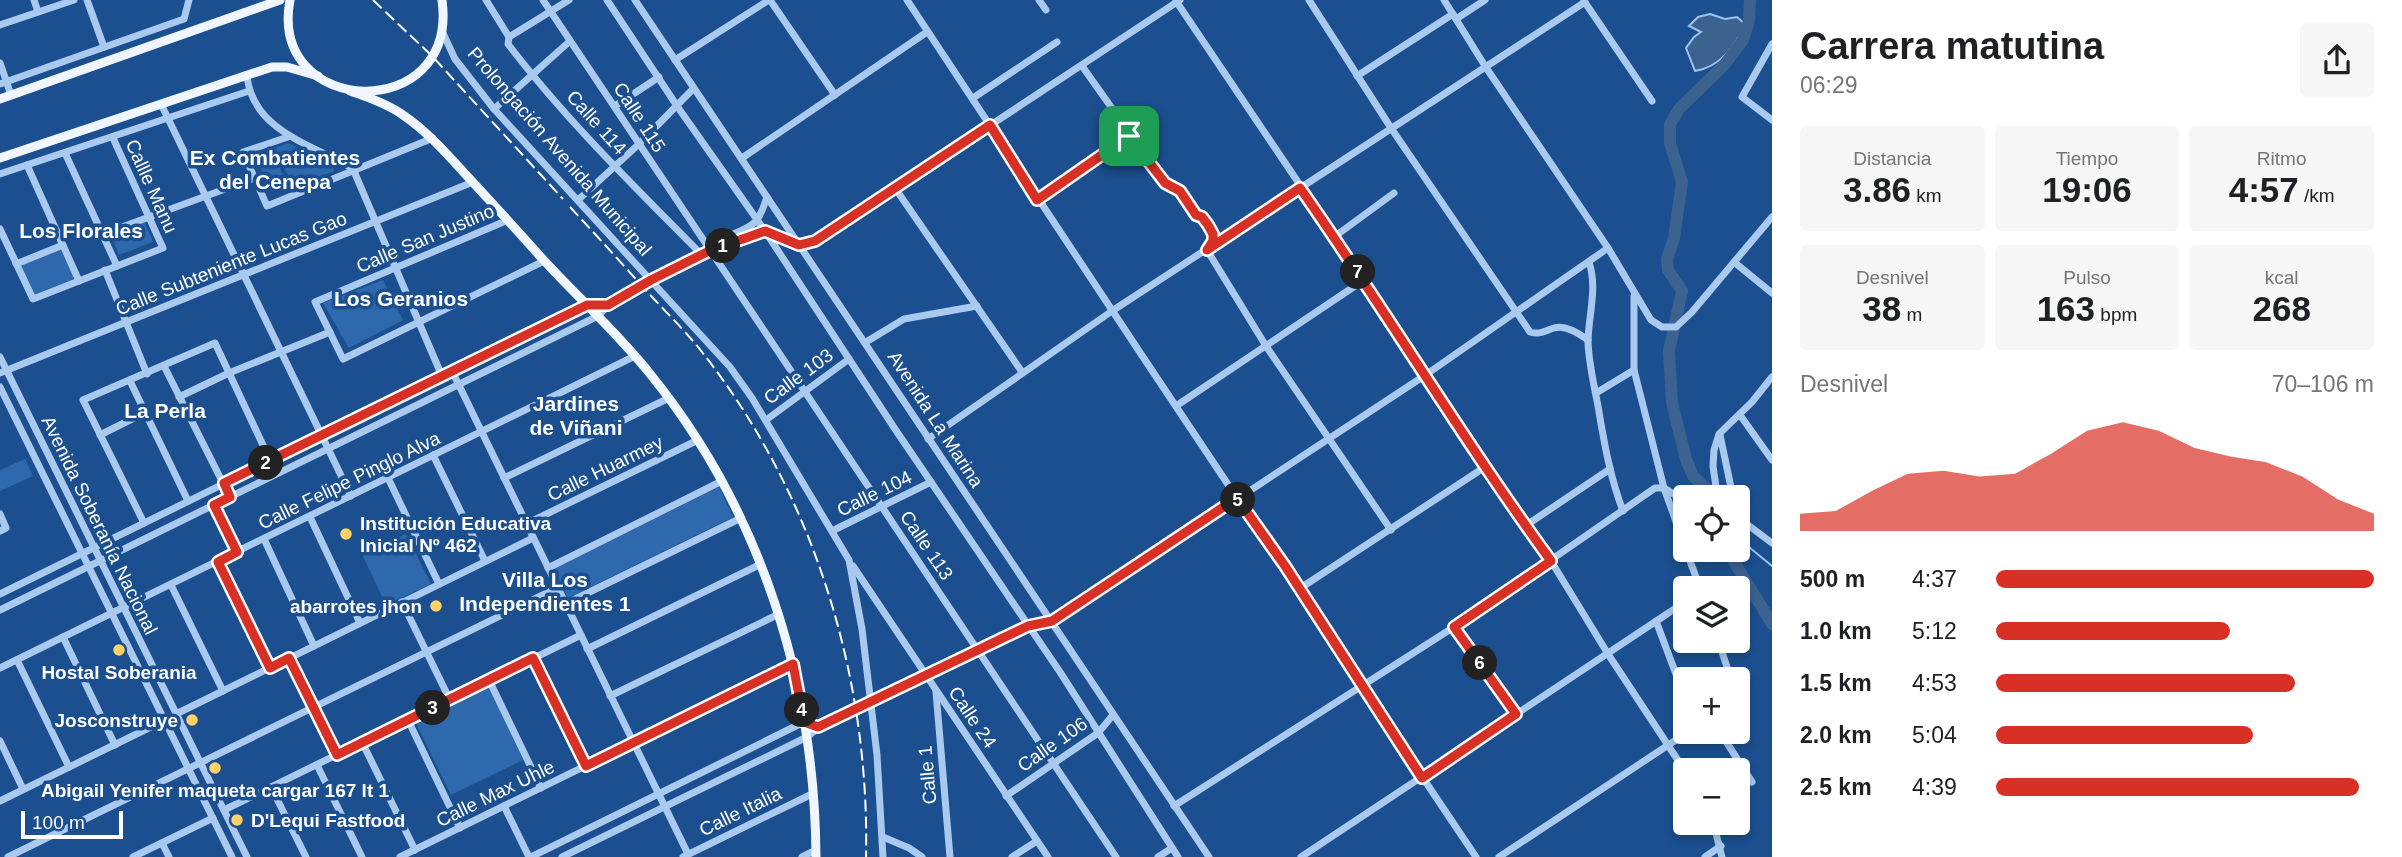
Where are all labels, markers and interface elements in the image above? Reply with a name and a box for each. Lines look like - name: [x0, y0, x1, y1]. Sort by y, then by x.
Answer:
- button: share: [2300, 23, 2374, 97]
- text: Carrera matutina: [1800, 25, 2104, 67]
- street label: Prolongación Avenida Municipal: [463, 43, 656, 260]
- text: 06:29: [1800, 72, 1858, 98]
- street label: Calle 115: [609, 78, 670, 156]
- street label: Calle 114: [562, 86, 631, 159]
- pin: [1099, 106, 1159, 166]
- icon: arrive: [1110, 117, 1148, 155]
- street label: Callle Manu: [122, 136, 182, 236]
- district label: Ex Combatientes del Cenepa: [190, 146, 360, 193]
- text: Distancia: [1853, 148, 1931, 169]
- text: Tiempo: [2056, 148, 2118, 169]
- text: Ritmo: [2257, 148, 2306, 169]
- text: 3.86: [1843, 170, 1911, 209]
- text: 19:06: [2042, 170, 2132, 209]
- text: 4:57: [2229, 170, 2299, 209]
- text: km: [1911, 185, 1942, 206]
- text: /km: [2299, 185, 2335, 206]
- street label: Calle San Justino: [353, 200, 497, 277]
- street label: Calle Subteniente Lucas Gao: [113, 207, 350, 319]
- district label: Los Florales: [19, 219, 143, 242]
- pin: 1: [706, 229, 740, 264]
- text: 1: [717, 235, 728, 256]
- pin: 7: [1340, 254, 1376, 290]
- text: 7: [1352, 261, 1363, 282]
- text: Desnivel: [1856, 267, 1929, 288]
- text: Pulso: [2063, 267, 2111, 288]
- text: kcal: [2265, 267, 2299, 288]
- district label: Los Geranios: [334, 287, 468, 310]
- text: 38: [1862, 289, 1901, 328]
- text: 163: [2037, 289, 2095, 328]
- text: 268: [2252, 289, 2311, 328]
- text: m: [1901, 304, 1922, 325]
- text: bpm: [2095, 304, 2137, 325]
- street label: Calle 103: [760, 344, 837, 408]
- street label: Avenida La Marina: [884, 347, 988, 492]
- text: Desnivel: [1800, 371, 1888, 397]
- text: 70–106 m: [2272, 371, 2374, 397]
- district label: Jardines de Viñani: [530, 392, 622, 439]
- district label: La Perla: [124, 399, 206, 422]
- street label: Avenida Soberanía Nacional: [37, 413, 162, 638]
- street label: Calle Felipe Pinglo Alva: [255, 427, 444, 534]
- street label: Calle Huarmey: [544, 431, 667, 505]
- pin: 2: [248, 446, 284, 480]
- text: 2: [260, 452, 271, 473]
- street label: Calle 104: [834, 466, 915, 520]
- pin: 5: [1220, 482, 1256, 518]
- map controls: [1673, 485, 1750, 835]
- button: locate: [1673, 485, 1750, 562]
- text: 5: [1232, 489, 1243, 510]
- street label: Calle 113: [896, 507, 957, 584]
- place label: Institución Educativa Inicial Nº 462: [360, 513, 552, 556]
- marker: Institución Educativa Inicial Nº 462: [338, 526, 354, 542]
- text: 500 m: [1800, 566, 1865, 592]
- text: 4:37: [1912, 566, 1957, 592]
- district label: Villa Los Independientes 1: [459, 568, 631, 615]
- button: layers: [1673, 576, 1750, 653]
- place label: abarrotes jhon: [290, 596, 422, 617]
- marker: abarrotes jhon: [428, 598, 444, 614]
- text: 1.0 km: [1800, 618, 1872, 644]
- text: 5:12: [1912, 618, 1957, 644]
- marker: Hostal Soberania: [111, 642, 127, 658]
- pin: 6: [1462, 646, 1498, 680]
- text: 6: [1474, 652, 1485, 673]
- place label: Hostal Soberania: [41, 662, 197, 683]
- button: +: [1673, 667, 1750, 744]
- text: 1.5 km: [1800, 670, 1872, 696]
- text: 4:53: [1912, 670, 1957, 696]
- street label: Calle 24: [944, 683, 1001, 752]
- pin: 3: [416, 690, 450, 726]
- pin: 4: [784, 692, 820, 728]
- text: 3: [427, 697, 438, 718]
- text: 4: [796, 699, 807, 720]
- place label: Josconstruye: [54, 710, 178, 731]
- marker: Josconstruye: [184, 712, 200, 728]
- street label: Calle 106: [1013, 713, 1091, 776]
- text: 2.0 km: [1800, 722, 1872, 748]
- text: 5:04: [1912, 722, 1957, 748]
- street label: Calle 1: [914, 745, 941, 805]
- street label: Calle Max Uhle: [433, 756, 558, 831]
- button: −: [1673, 758, 1750, 835]
- marker: Abigail Yenifer maqueta cargar 167 lt 1: [207, 760, 223, 776]
- text: 2.5 km: [1800, 774, 1872, 800]
- text: 4:39: [1912, 774, 1957, 800]
- place label: Abigail Yenifer maqueta cargar 167 lt 1: [41, 780, 389, 801]
- street label: Calle Italia: [696, 782, 785, 840]
- scale bar: [21, 808, 122, 840]
- place label: D'Lequi Fastfood: [251, 810, 405, 831]
- text: 100 m: [32, 812, 85, 833]
- marker: D'Lequi Fastfood: [229, 812, 245, 828]

